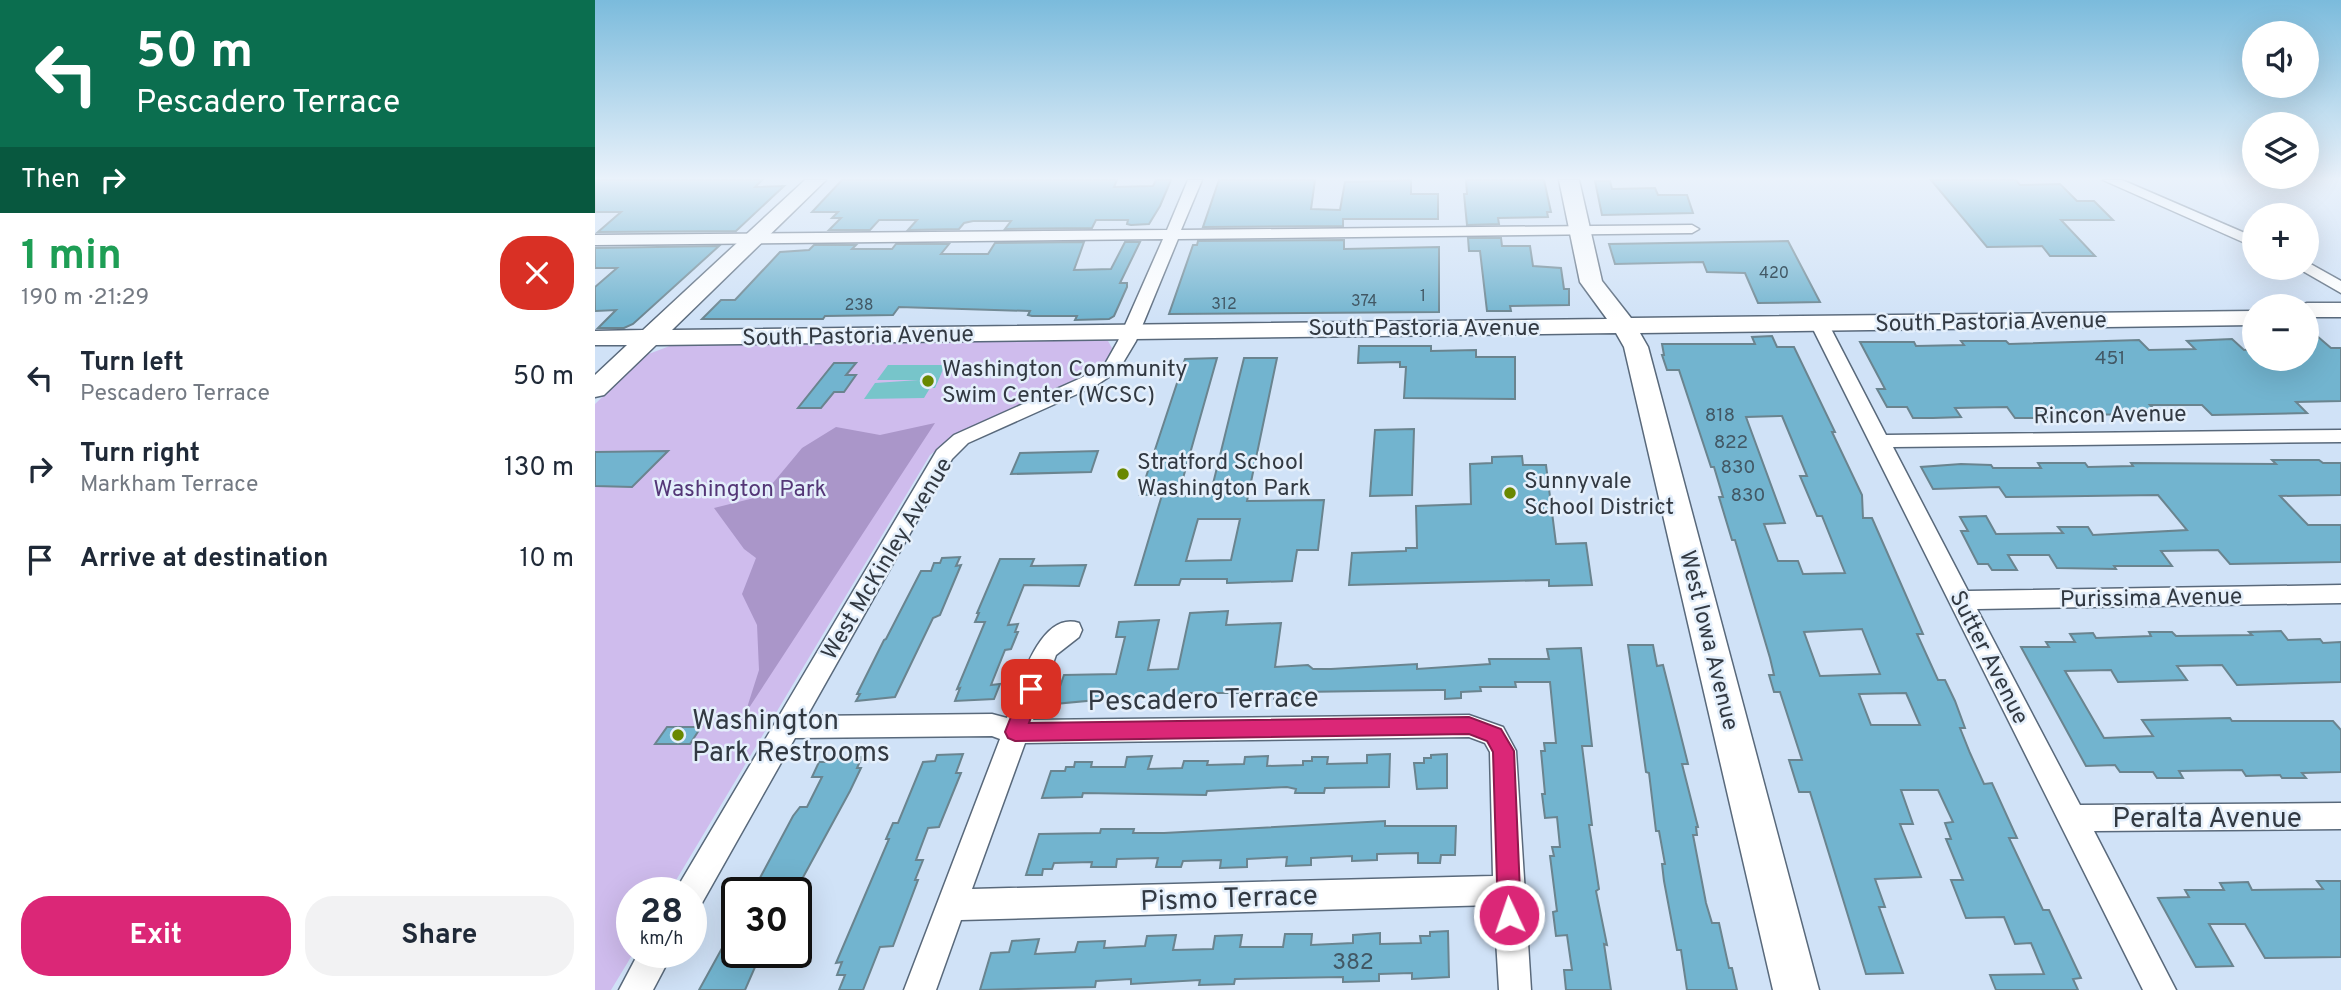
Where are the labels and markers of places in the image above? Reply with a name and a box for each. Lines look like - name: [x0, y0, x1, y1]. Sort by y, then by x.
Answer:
- place label: Washington Community Swim Center (WCSC): [942, 356, 1188, 411]
- marker: Washington Community Swim Center (WCSC): [920, 373, 936, 389]
- place label: Stratford School Washington Park: [1137, 449, 1311, 504]
- marker: Stratford School Washington Park: [1115, 466, 1131, 482]
- place label: Sunnyvale School District: [1524, 468, 1674, 523]
- marker: Sunnyvale School District: [1502, 485, 1518, 501]
- pin: [1001, 659, 1061, 719]
- place label: Washington Park Restrooms: [692, 704, 890, 772]
- marker: Washington Park Restrooms: [670, 727, 686, 743]

